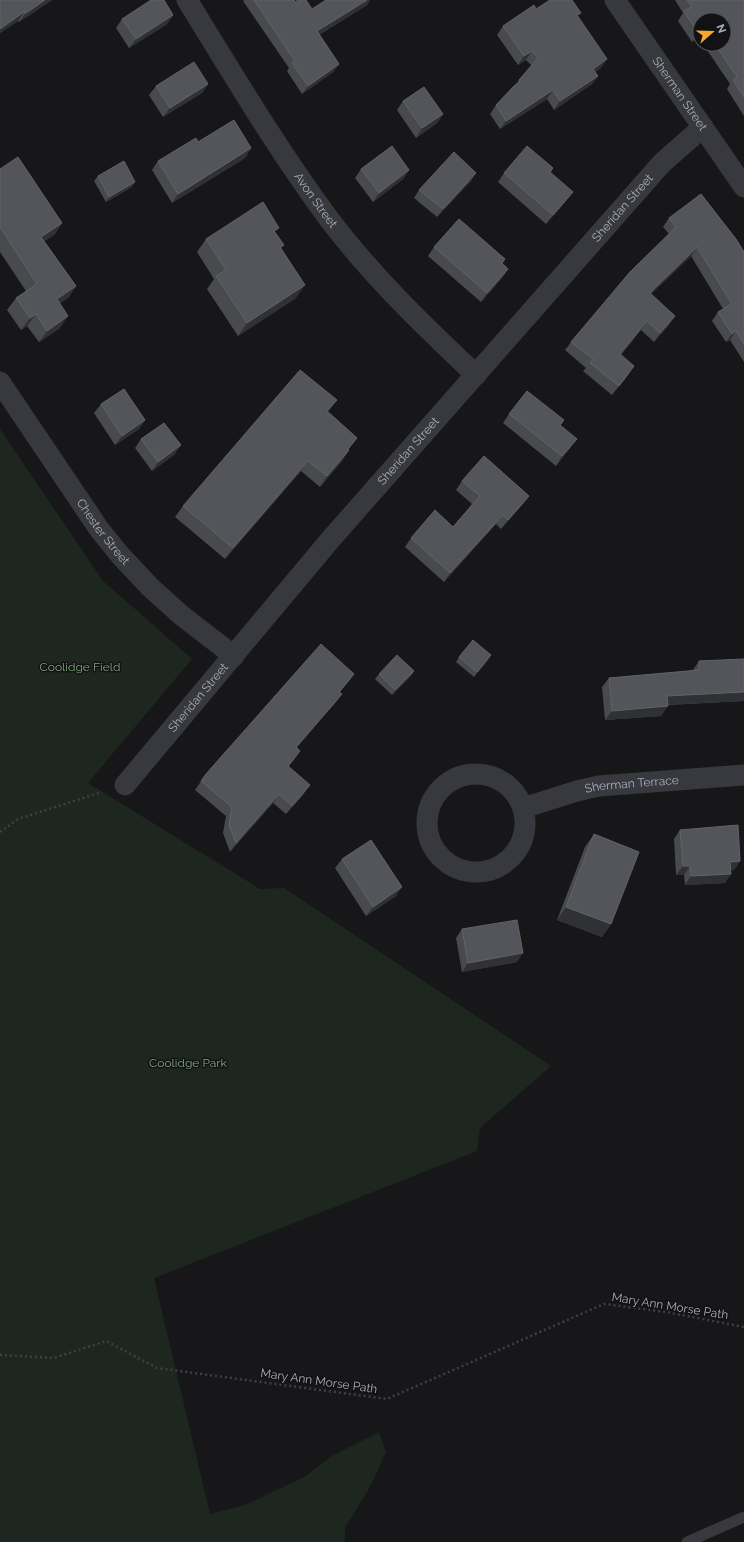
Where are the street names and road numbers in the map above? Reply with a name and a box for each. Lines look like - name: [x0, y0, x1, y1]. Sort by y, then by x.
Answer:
- street label: Sherman Street: [649, 54, 710, 133]
- street label: Avon Street: [291, 170, 340, 231]
- street label: Sheridan Street: [589, 171, 656, 245]
- street label: Sheridan Street: [375, 414, 442, 488]
- street label: Chester Street: [74, 496, 133, 568]
- street label: Sheridan Street: [165, 660, 231, 735]
- street label: Sherman Terrace: [583, 773, 679, 796]
- street label: Mary Ann Morse Path: [611, 1290, 729, 1322]
- street label: Mary Ann Morse Path: [260, 1366, 378, 1396]

